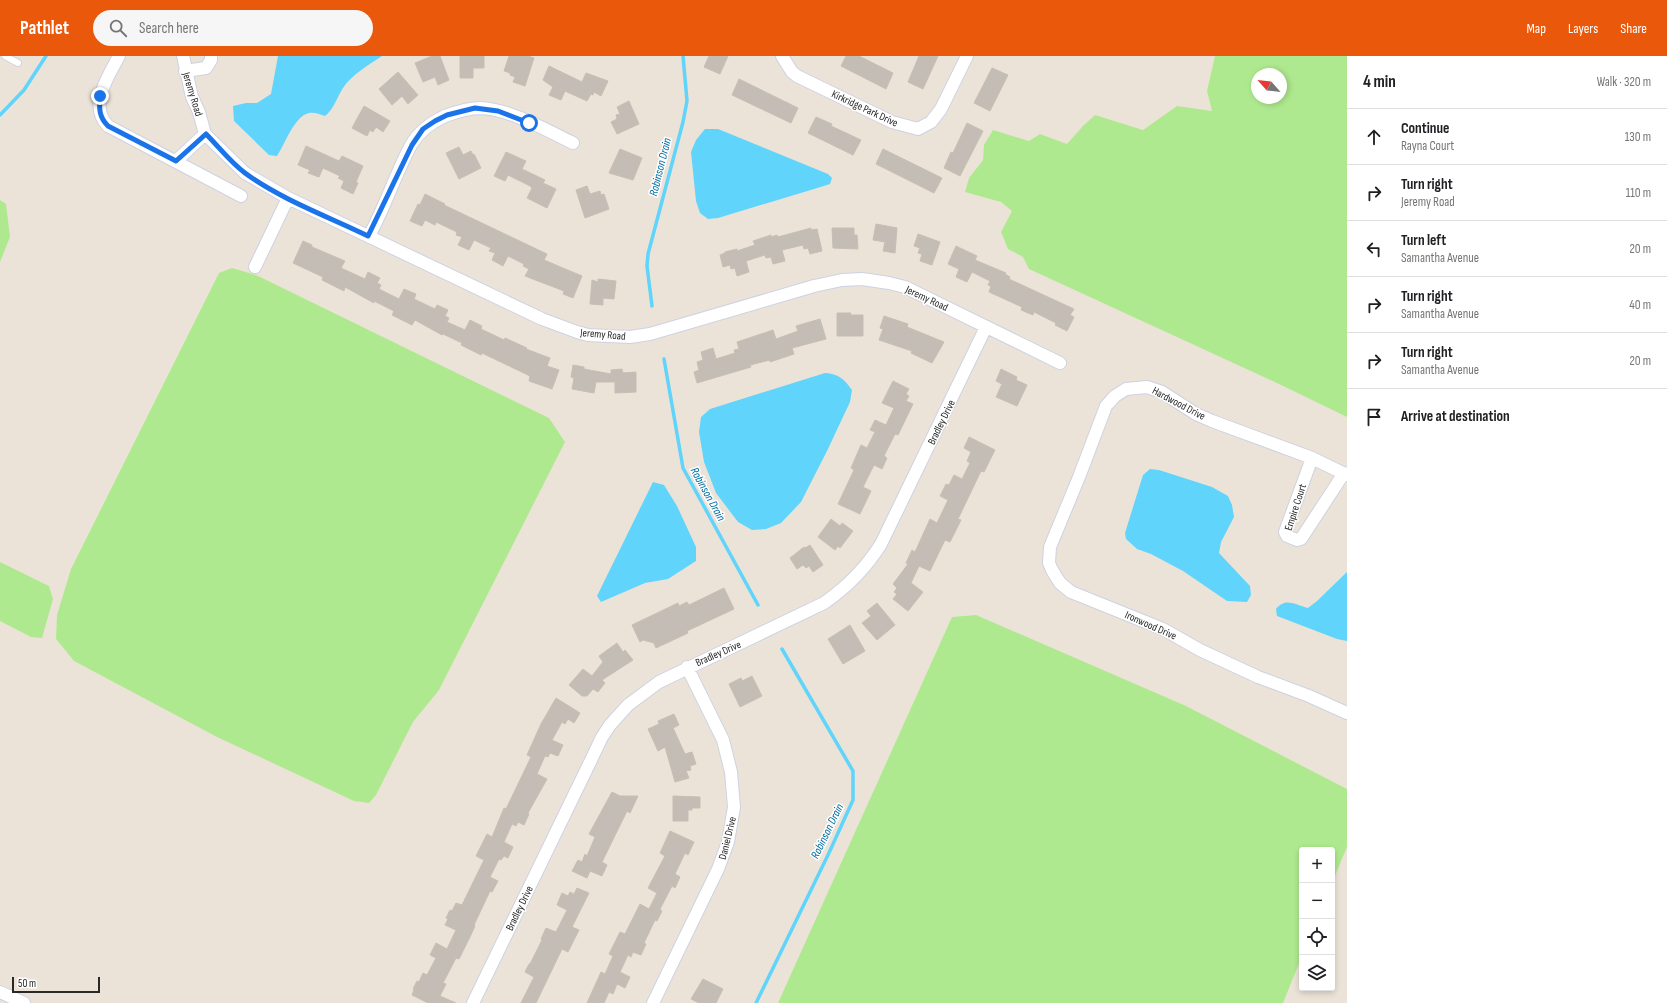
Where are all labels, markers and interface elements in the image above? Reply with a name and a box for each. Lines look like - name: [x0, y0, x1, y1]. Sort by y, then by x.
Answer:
- search box: [93, 10, 373, 46]
- text: Pathlet: [20, 17, 69, 40]
- icon: search: [107, 17, 129, 39]
- text: Search here: [139, 19, 199, 38]
- text: Map: [1526, 20, 1546, 37]
- text: Layers: [1568, 20, 1598, 37]
- text: Share: [1620, 20, 1647, 37]
- north arrow: [1251, 68, 1287, 104]
- street label: Jeremy Road: [179, 70, 205, 118]
- text: 4 min: [1363, 72, 1396, 92]
- text: Walk · 320 m: [1597, 74, 1651, 90]
- route end: [91, 87, 109, 105]
- street label: Kirkridge Park Drive: [830, 87, 900, 130]
- route start: [520, 114, 538, 132]
- text: Continue: [1401, 119, 1450, 138]
- icon: ahead: [1363, 126, 1385, 148]
- text: 130 m: [1625, 129, 1651, 145]
- water label: Robinson Drain: [646, 137, 675, 198]
- text: Rayna Court: [1401, 138, 1454, 154]
- text: Turn right: [1401, 175, 1453, 194]
- icon: right: [1363, 182, 1385, 204]
- text: 110 m: [1626, 185, 1651, 201]
- text: Jeremy Road: [1401, 194, 1455, 210]
- text: Turn left: [1401, 231, 1446, 250]
- icon: left: [1363, 238, 1385, 260]
- text: 20 m: [1629, 241, 1651, 257]
- text: Samantha Avenue: [1401, 250, 1479, 266]
- street label: Jeremy Road: [903, 283, 950, 314]
- text: Turn right: [1401, 287, 1453, 306]
- icon: right: [1363, 294, 1385, 316]
- text: 40 m: [1629, 297, 1651, 313]
- text: Samantha Avenue: [1401, 306, 1479, 322]
- street label: Jeremy Road: [579, 326, 627, 343]
- text: Turn right: [1401, 343, 1453, 362]
- icon: right: [1363, 350, 1385, 372]
- text: 20 m: [1629, 353, 1651, 369]
- text: Samantha Avenue: [1401, 362, 1479, 378]
- street label: Hardwood Drive: [1150, 384, 1208, 423]
- street label: Bradley Drive: [925, 398, 958, 447]
- icon: arrive: [1363, 406, 1385, 428]
- text: Arrive at destination: [1401, 407, 1510, 426]
- water label: Robinson Drain: [687, 465, 728, 524]
- street label: Empire Court: [1282, 482, 1309, 532]
- street label: Ironwood Drive: [1123, 608, 1179, 643]
- street label: Bradley Drive: [693, 638, 743, 669]
- water label: Robinson Drain: [808, 801, 847, 861]
- street label: Daniel Drive: [716, 815, 739, 861]
- map controls: [1299, 847, 1335, 991]
- button: +: [1299, 847, 1335, 883]
- button: −: [1299, 883, 1335, 919]
- street label: Bradley Drive: [503, 884, 536, 933]
- button: locate: [1299, 919, 1335, 955]
- button: layers: [1299, 955, 1335, 991]
- scale bar: [12, 975, 100, 994]
- text: 50 m: [18, 977, 36, 990]

